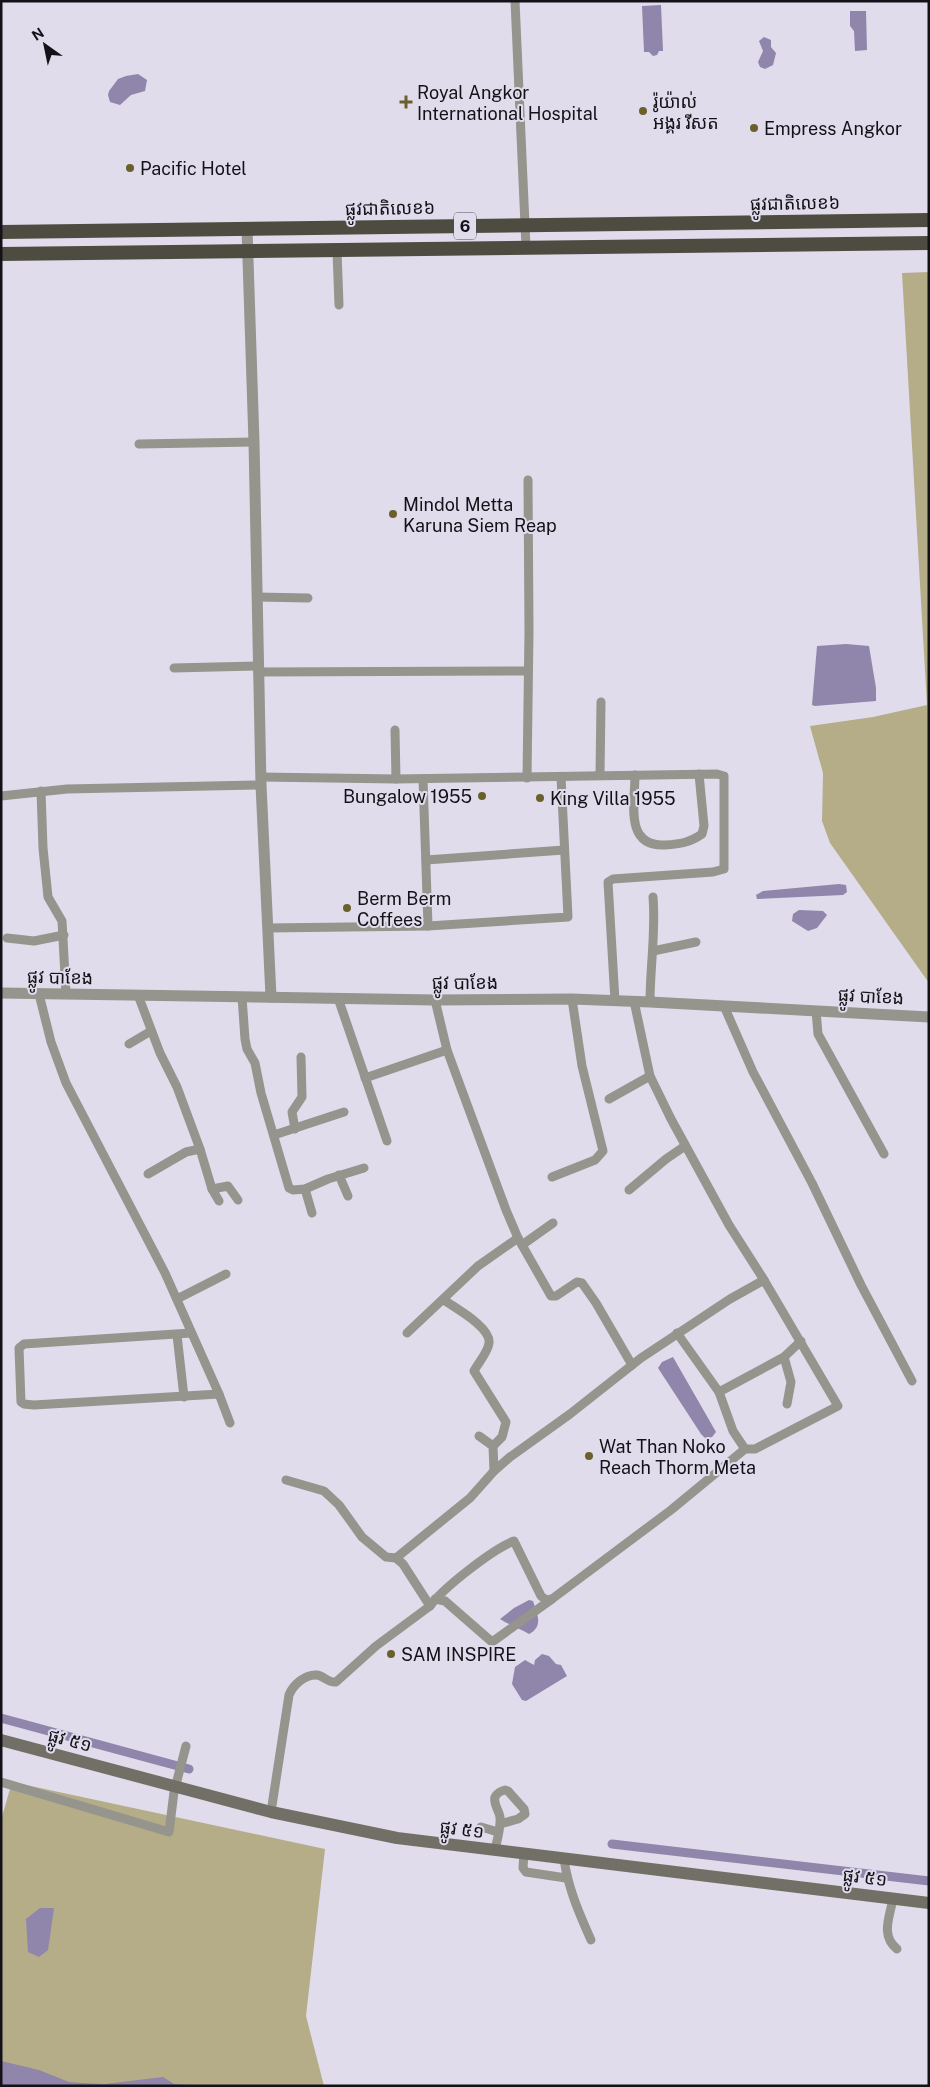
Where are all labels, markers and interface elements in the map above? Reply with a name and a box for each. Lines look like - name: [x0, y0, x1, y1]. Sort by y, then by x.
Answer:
- north arrow: [20, 20, 70, 70]
- text: N: [29, 24, 47, 44]
- place label: Royal Angkor International Hospital: [417, 82, 598, 124]
- place label: រ៉ូយ៉ាល់ អង្គរ រីសត: [653, 91, 719, 134]
- marker: Royal Angkor International Hospital: [399, 95, 413, 109]
- marker: រ៉ូយ៉ាល់ អង្គរ រីសត: [637, 105, 649, 117]
- place label: Empress Angkor: [764, 118, 902, 139]
- marker: Empress Angkor: [748, 122, 760, 134]
- place label: Pacific Hotel: [140, 158, 247, 179]
- marker: Pacific Hotel: [124, 162, 136, 174]
- street label: ផ្លូវជាតិលេខ៦: [750, 192, 840, 221]
- street label: ផ្លូវជាតិលេខ៦: [345, 197, 435, 226]
- road number: 6: [454, 212, 476, 240]
- place label: Mindol Metta Karuna Siem Reap: [403, 494, 557, 536]
- marker: Mindol Metta Karuna Siem Reap: [387, 508, 399, 520]
- place label: Bungalow 1955: [343, 786, 472, 807]
- place label: King Villa 1955: [550, 788, 676, 809]
- marker: Bungalow 1955: [476, 790, 488, 802]
- marker: King Villa 1955: [534, 792, 546, 804]
- place label: Berm Berm Coffees: [357, 888, 451, 930]
- marker: Berm Berm Coffees: [341, 902, 353, 914]
- street label: ផ្លូវ បាខែង: [27, 966, 93, 994]
- street label: ផ្លូវ បាខែង: [432, 972, 498, 999]
- street label: ផ្លូវ បាខែង: [837, 984, 905, 1015]
- place label: Wat Than Noko Reach Thorm Meta: [599, 1436, 756, 1478]
- marker: Wat Than Noko Reach Thorm Meta: [583, 1450, 595, 1462]
- place label: SAM INSPIRE: [401, 1644, 516, 1665]
- marker: SAM INSPIRE: [385, 1648, 397, 1660]
- street label: ផ្លូវ ៥១: [44, 1724, 94, 1762]
- street label: ផ្លូវ ៥១: [438, 1816, 485, 1848]
- street label: ផ្លូវ ៥១: [841, 1864, 888, 1896]

